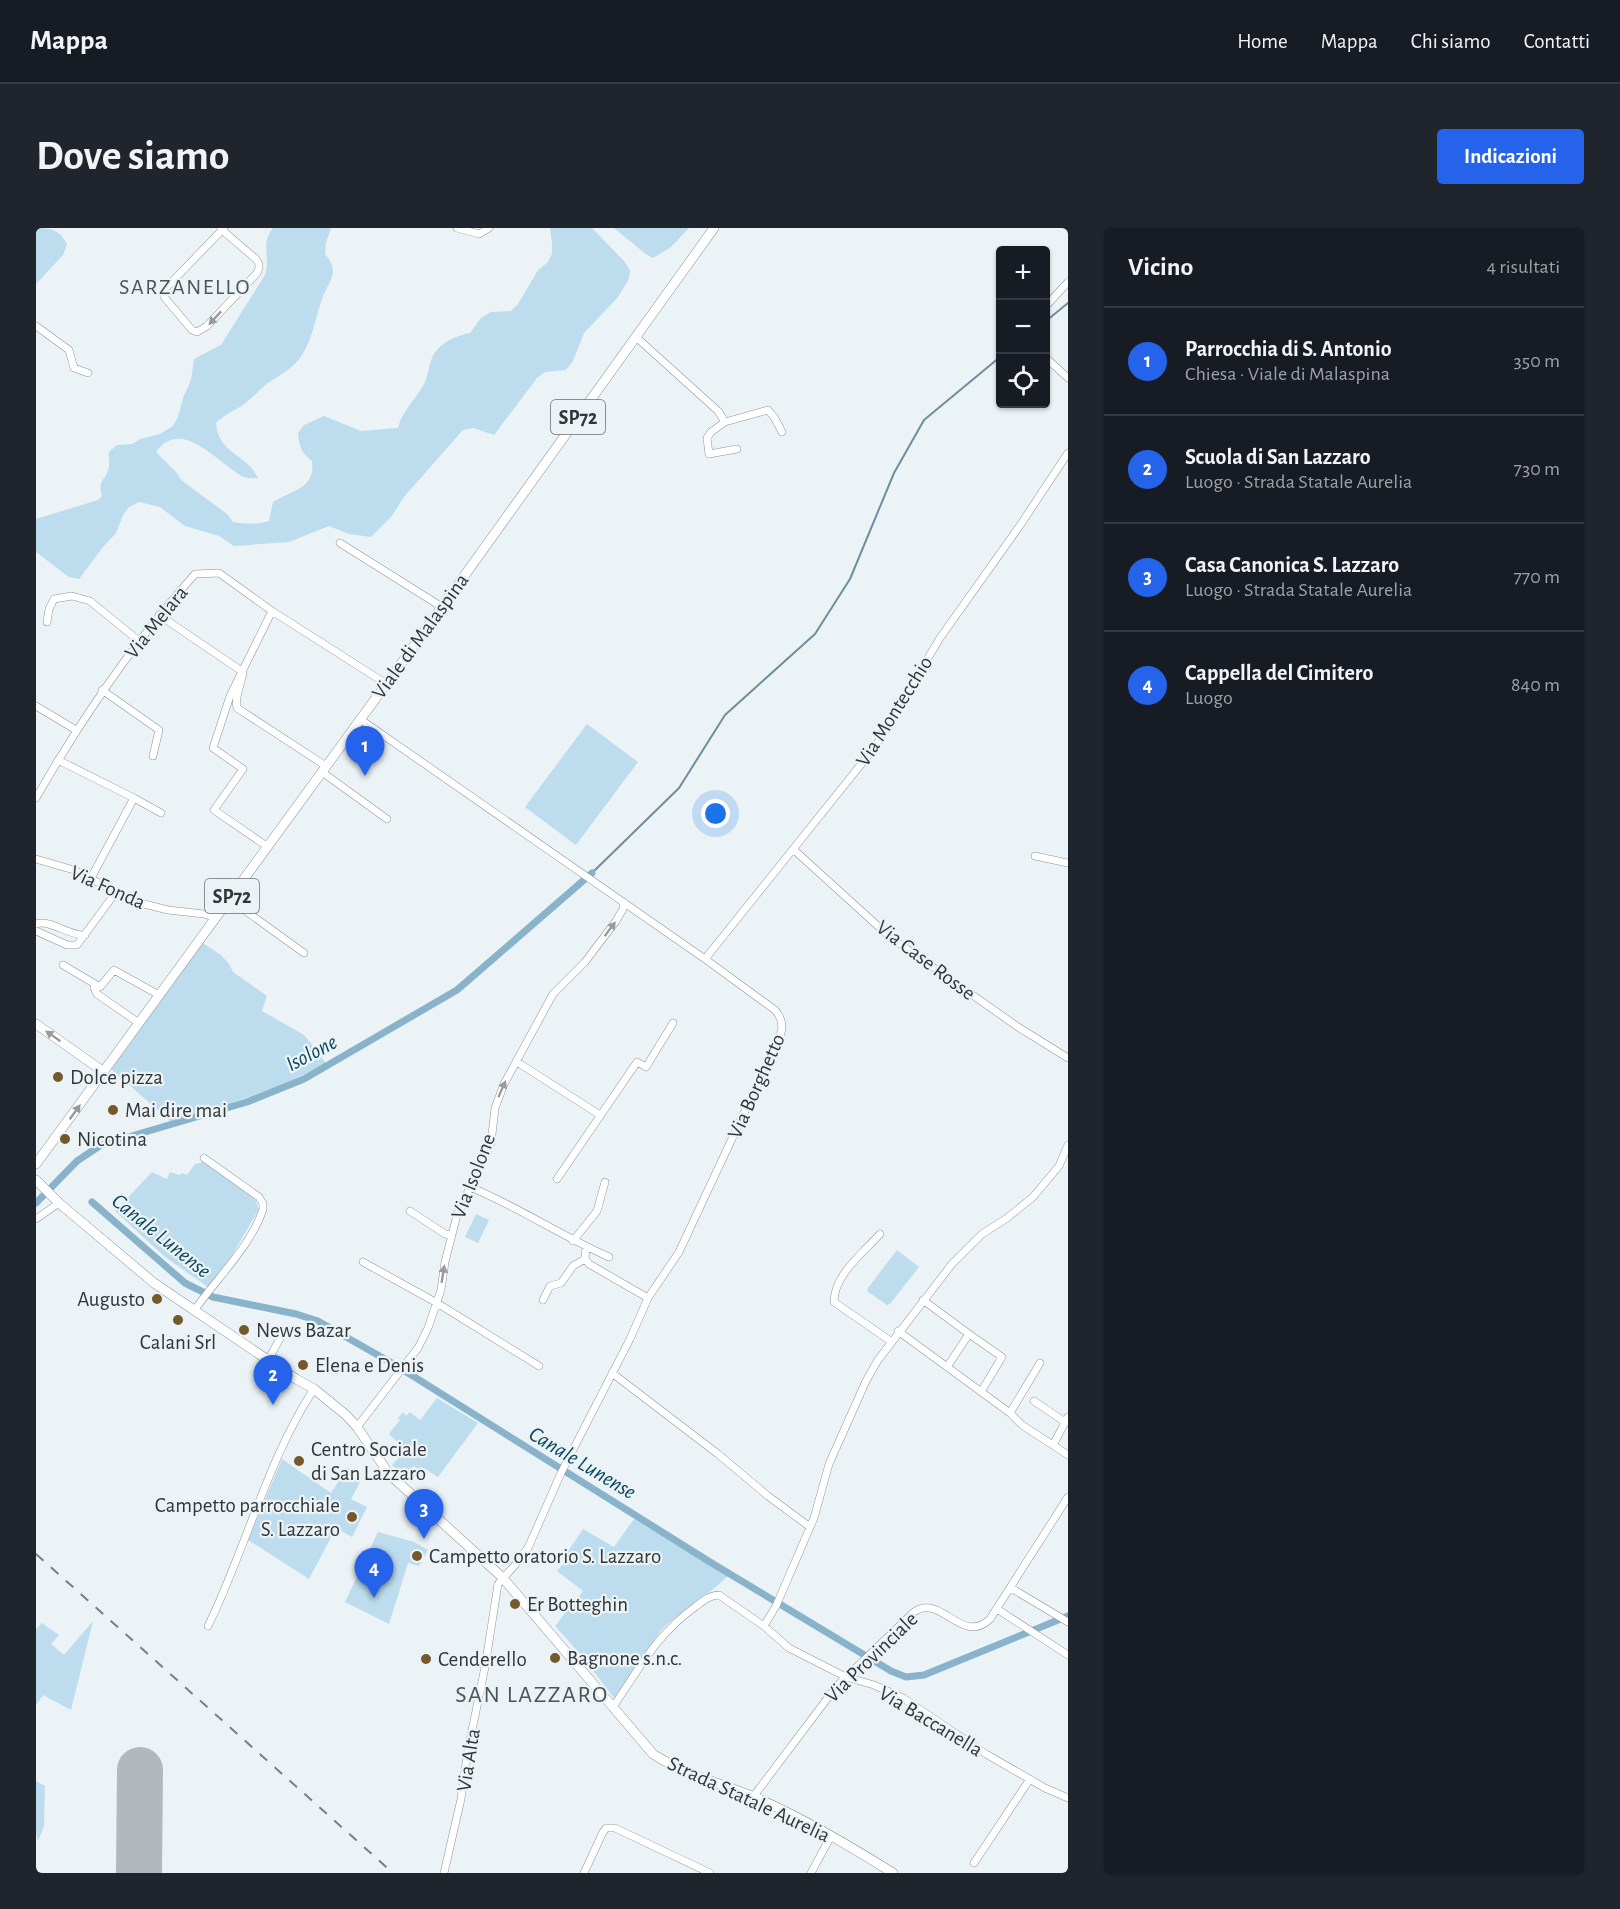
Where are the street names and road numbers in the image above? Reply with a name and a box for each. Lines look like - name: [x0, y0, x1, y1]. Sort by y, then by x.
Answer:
- road number: SP72: [551, 400, 605, 434]
- street label: Viale di Malaspina: [368, 569, 473, 703]
- street label: Via Melara: [121, 582, 192, 663]
- street label: Via Montecchio: [852, 652, 937, 770]
- street label: Via Fonda: [67, 862, 149, 913]
- road number: SP72: [205, 879, 259, 913]
- street label: Via Case Rosse: [872, 916, 979, 1004]
- street label: Via Borghetto: [724, 1031, 789, 1142]
- street label: Via Isolone: [448, 1131, 499, 1222]
- street label: Via Provinciale: [821, 1608, 922, 1707]
- street label: Via Baccanella: [875, 1682, 987, 1761]
- street label: Via Alta: [453, 1727, 484, 1793]
- street label: Strada Statale Aurelia: [664, 1753, 834, 1846]

